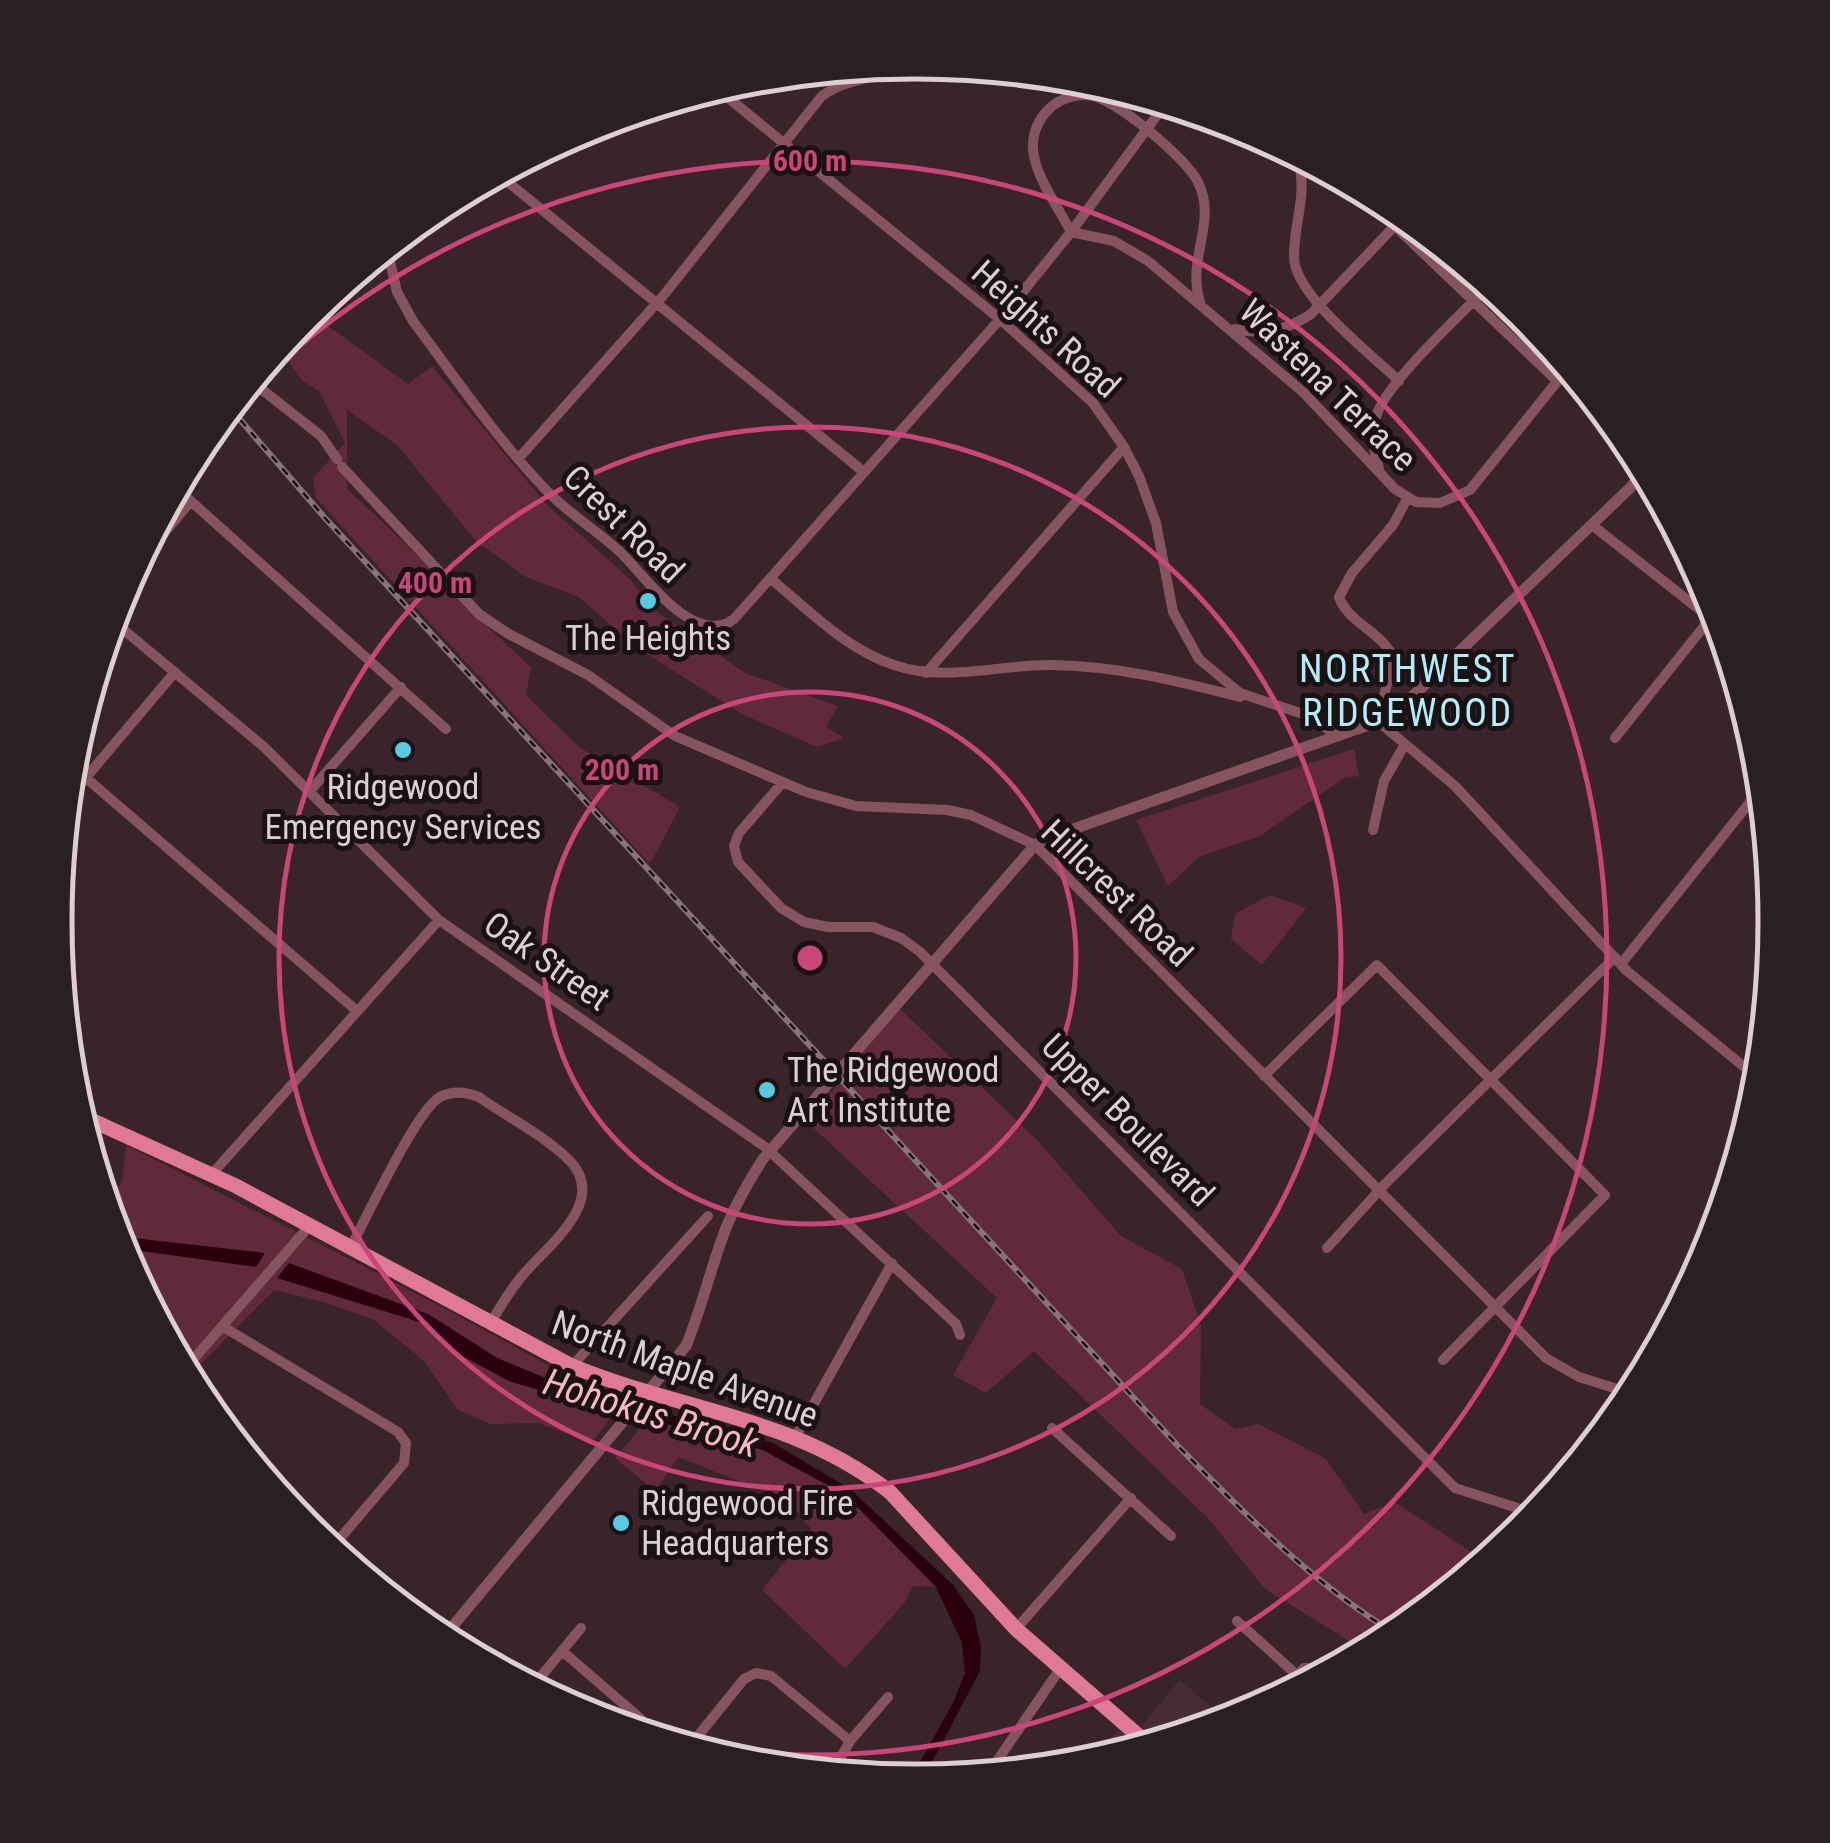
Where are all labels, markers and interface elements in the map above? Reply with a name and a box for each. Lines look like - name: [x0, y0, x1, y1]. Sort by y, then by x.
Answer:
- text: 600 m: [773, 143, 847, 178]
- street label: Heights Road: [963, 252, 1128, 406]
- street label: Wastena Terrace: [1231, 291, 1424, 480]
- street label: Crest Road: [555, 457, 692, 592]
- text: 400 m: [398, 565, 472, 600]
- marker: The Heights: [637, 590, 659, 612]
- place label: The Heights: [565, 618, 731, 659]
- district label: NORTHWEST RIDGEWOOD: [1299, 647, 1517, 735]
- marker: Ridgewood Emergency Services: [392, 739, 414, 761]
- text: 200 m: [585, 752, 659, 787]
- place label: Ridgewood Emergency Services: [265, 767, 541, 848]
- street label: Hillcrest Road: [1033, 811, 1200, 975]
- street label: Oak Street: [476, 903, 617, 1019]
- centre of rings: [792, 940, 828, 976]
- street label: Upper Boulevard: [1033, 1026, 1222, 1215]
- place label: The Ridgewood Art Institute: [787, 1050, 999, 1131]
- marker: The Ridgewood Art Institute: [756, 1079, 778, 1101]
- street label: North Maple Avenue: [546, 1302, 823, 1437]
- water label: Hohokus Brook: [538, 1359, 765, 1467]
- place label: Ridgewood Fire Headquarters: [641, 1483, 854, 1564]
- marker: Ridgewood Fire Headquarters: [610, 1512, 632, 1534]

